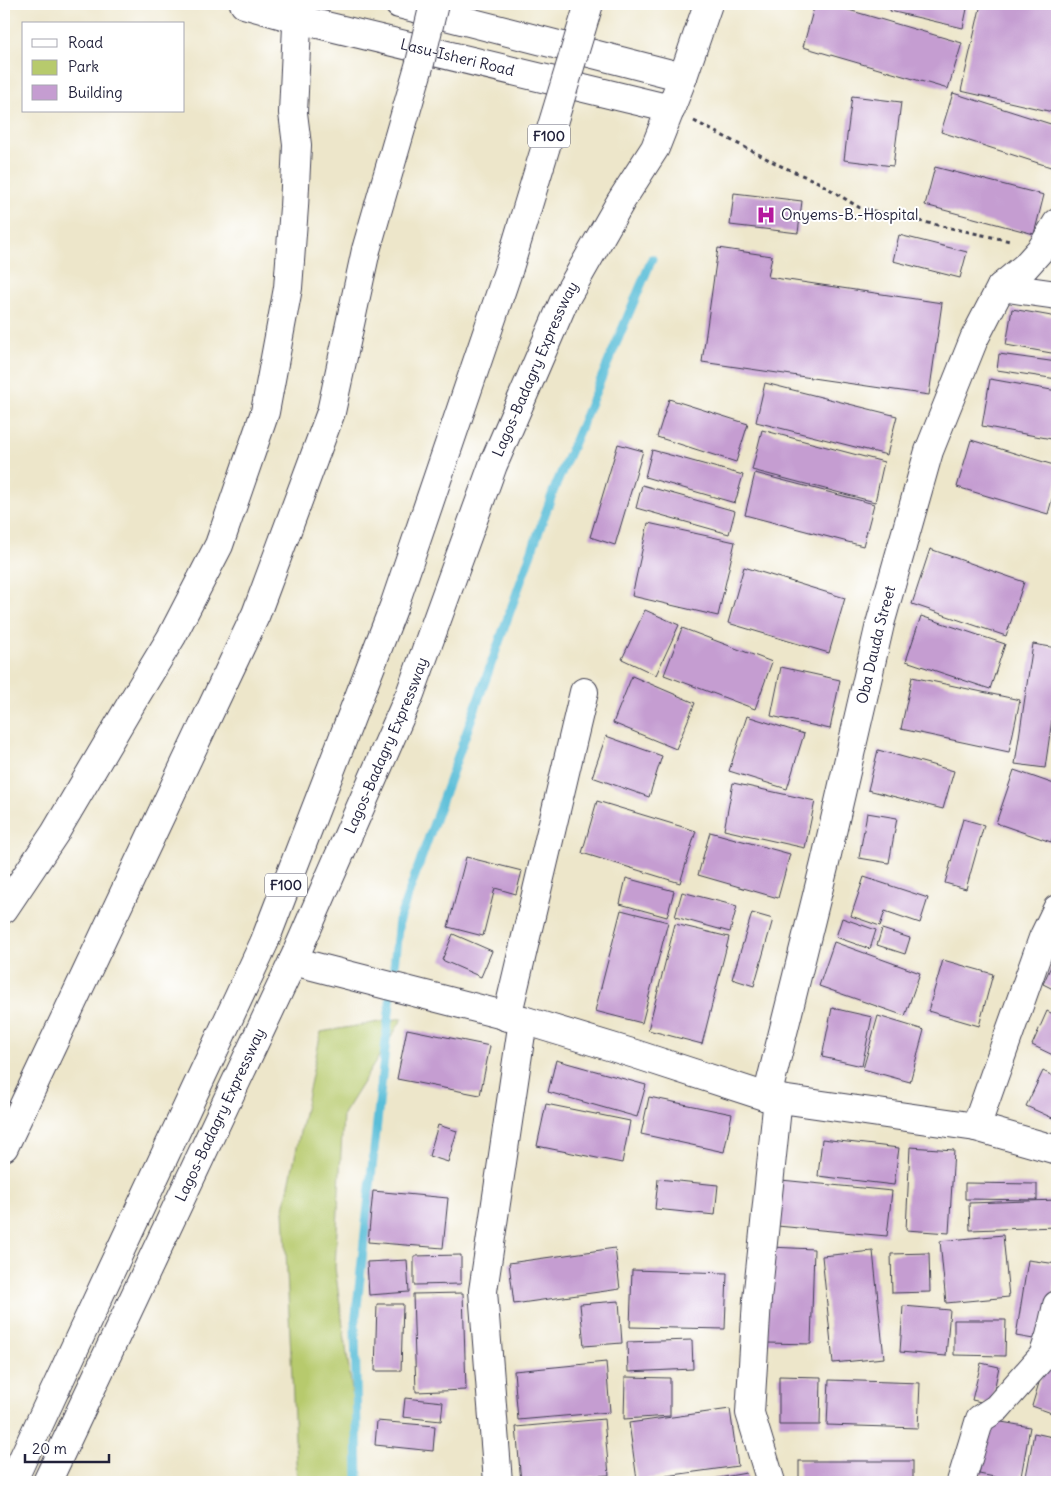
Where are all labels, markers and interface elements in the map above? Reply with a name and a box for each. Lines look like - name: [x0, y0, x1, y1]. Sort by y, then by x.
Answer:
- legend: [22, 22, 185, 112]
- text: Road: [68, 33, 103, 52]
- street label: Lasu-Isheri Road: [399, 34, 516, 80]
- text: Park: [68, 57, 99, 76]
- text: Building: [68, 83, 123, 102]
- road number: F100: [528, 124, 570, 148]
- hospital icon: Onyems-B.-Hospital: [755, 204, 777, 226]
- place label: Onyems-B.-Hospital: [781, 205, 918, 224]
- street label: Lagos-Badagry Expressway: [488, 278, 582, 460]
- street label: Oba Dauda Street: [852, 584, 899, 706]
- street label: Lagos-Badagry Expressway: [340, 655, 431, 836]
- road number: F100: [265, 874, 307, 896]
- street label: Lagos-Badagry Expressway: [171, 1025, 269, 1204]
- scale bar: [25, 1431, 109, 1463]
- text: 20 m: [32, 1439, 67, 1458]

